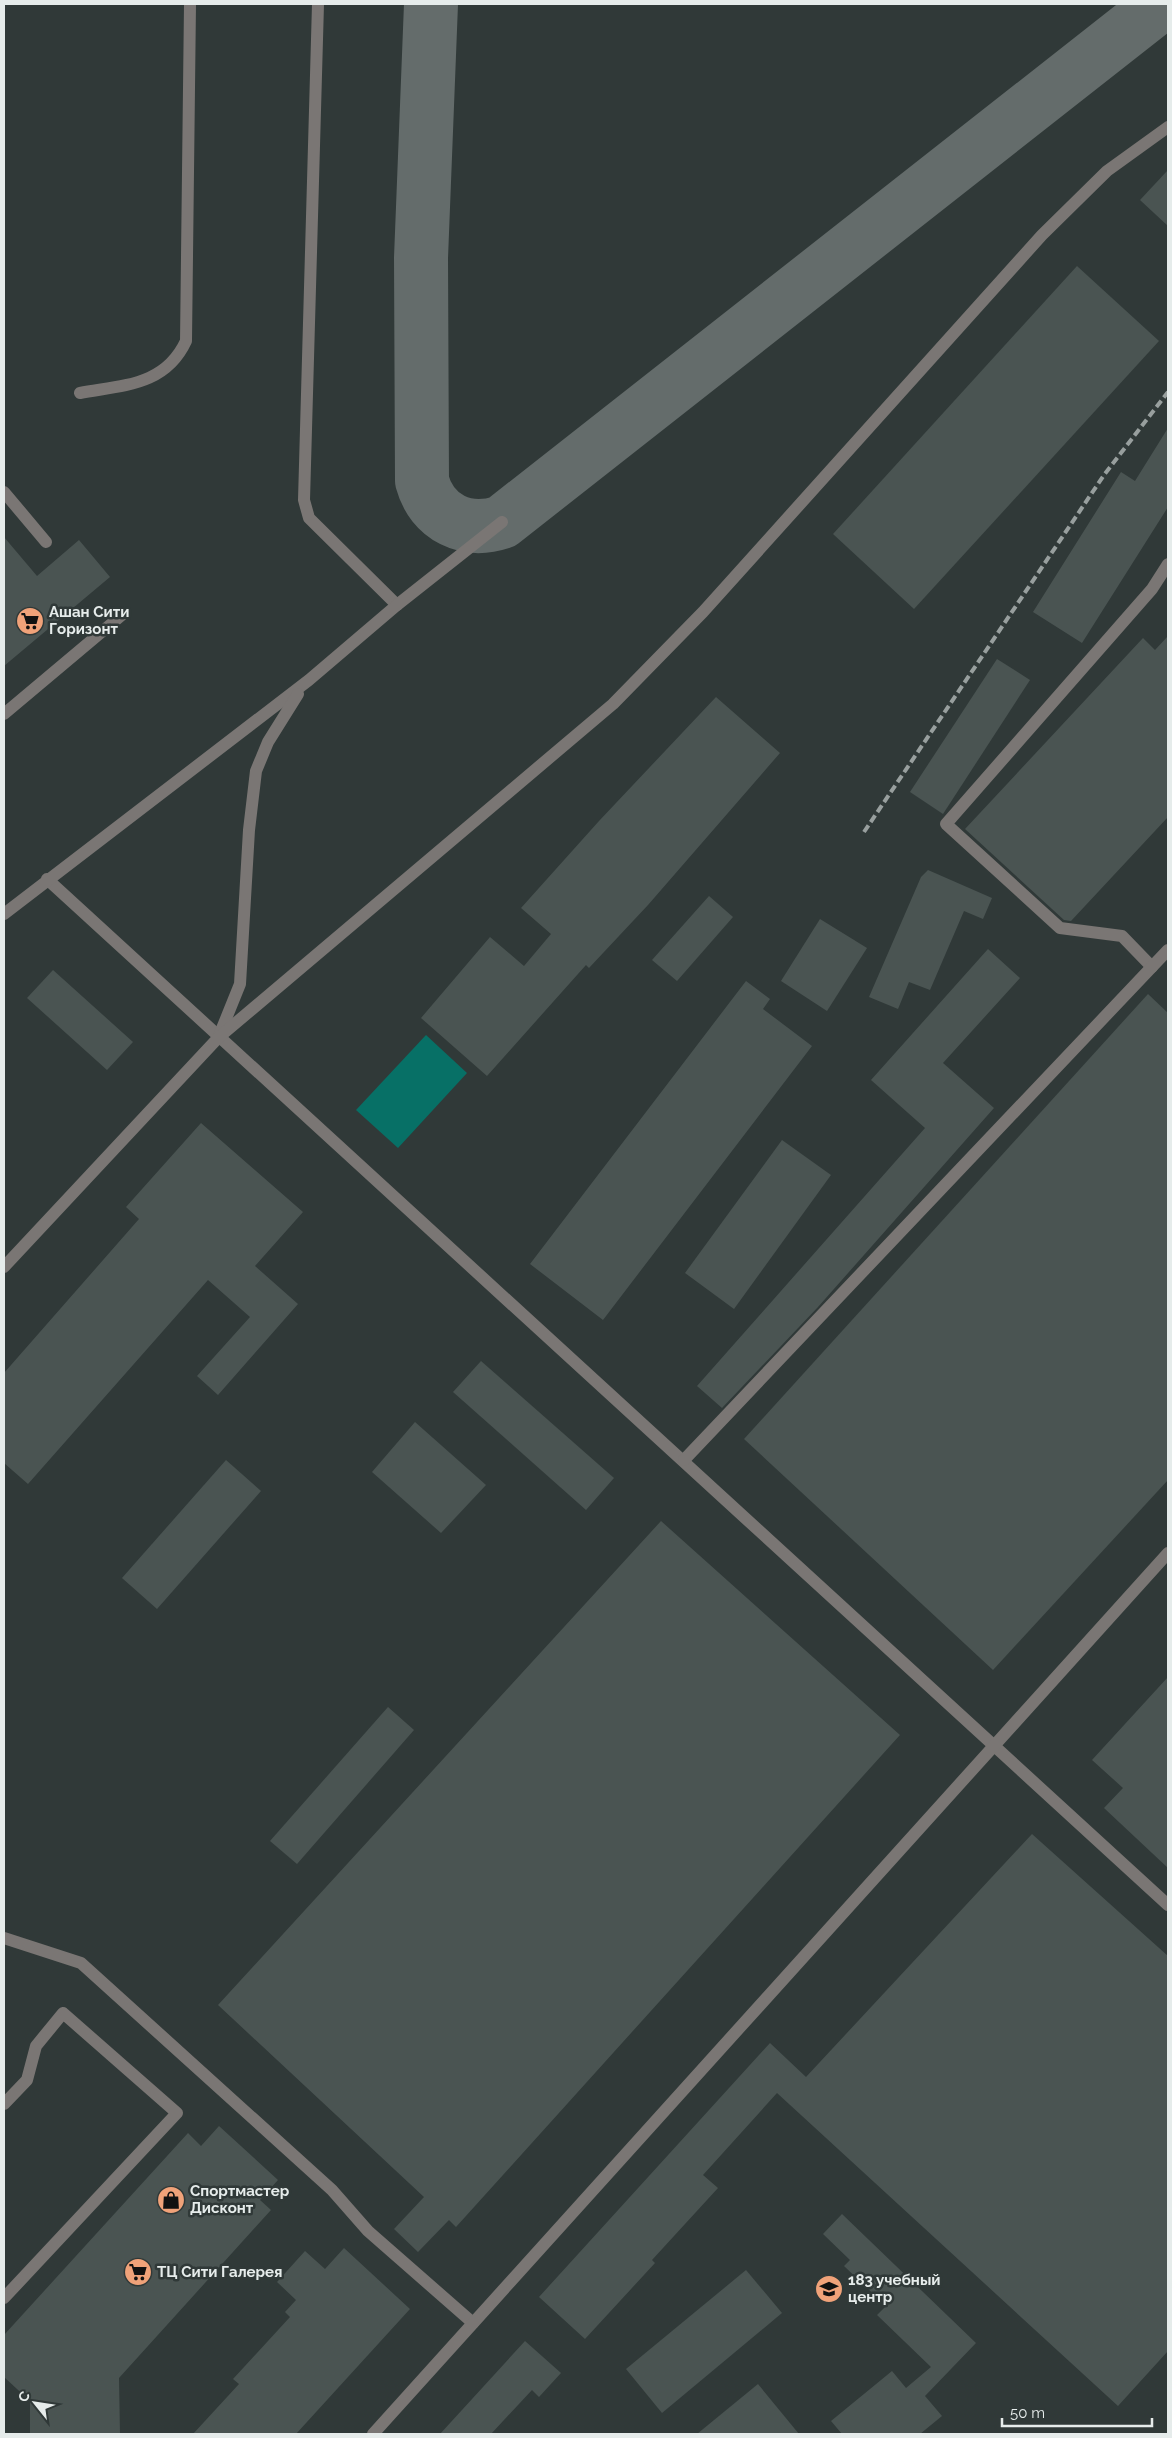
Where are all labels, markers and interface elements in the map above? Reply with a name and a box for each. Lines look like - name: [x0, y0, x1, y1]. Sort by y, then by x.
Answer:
- place label: Ашан Сити Горизонт: [49, 603, 129, 638]
- supermarket icon: Ашан Сити Горизонт: [15, 606, 45, 636]
- place label: Спортмастер Дисконт: [190, 2182, 290, 2217]
- shop icon: Спортмастер Дисконт: [156, 2185, 186, 2215]
- supermarket icon: ТЦ Сити Галерея: [123, 2257, 153, 2287]
- place label: ТЦ Сити Галерея: [157, 2263, 282, 2281]
- place label: 183 учебный центр: [848, 2271, 940, 2306]
- school or university icon: 183 учебный центр: [814, 2274, 844, 2304]
- north arrow: [10, 2378, 60, 2428]
- text: С: [14, 2388, 33, 2405]
- scale bar: [1002, 2396, 1152, 2428]
- text: 50 m: [1010, 2404, 1045, 2422]

